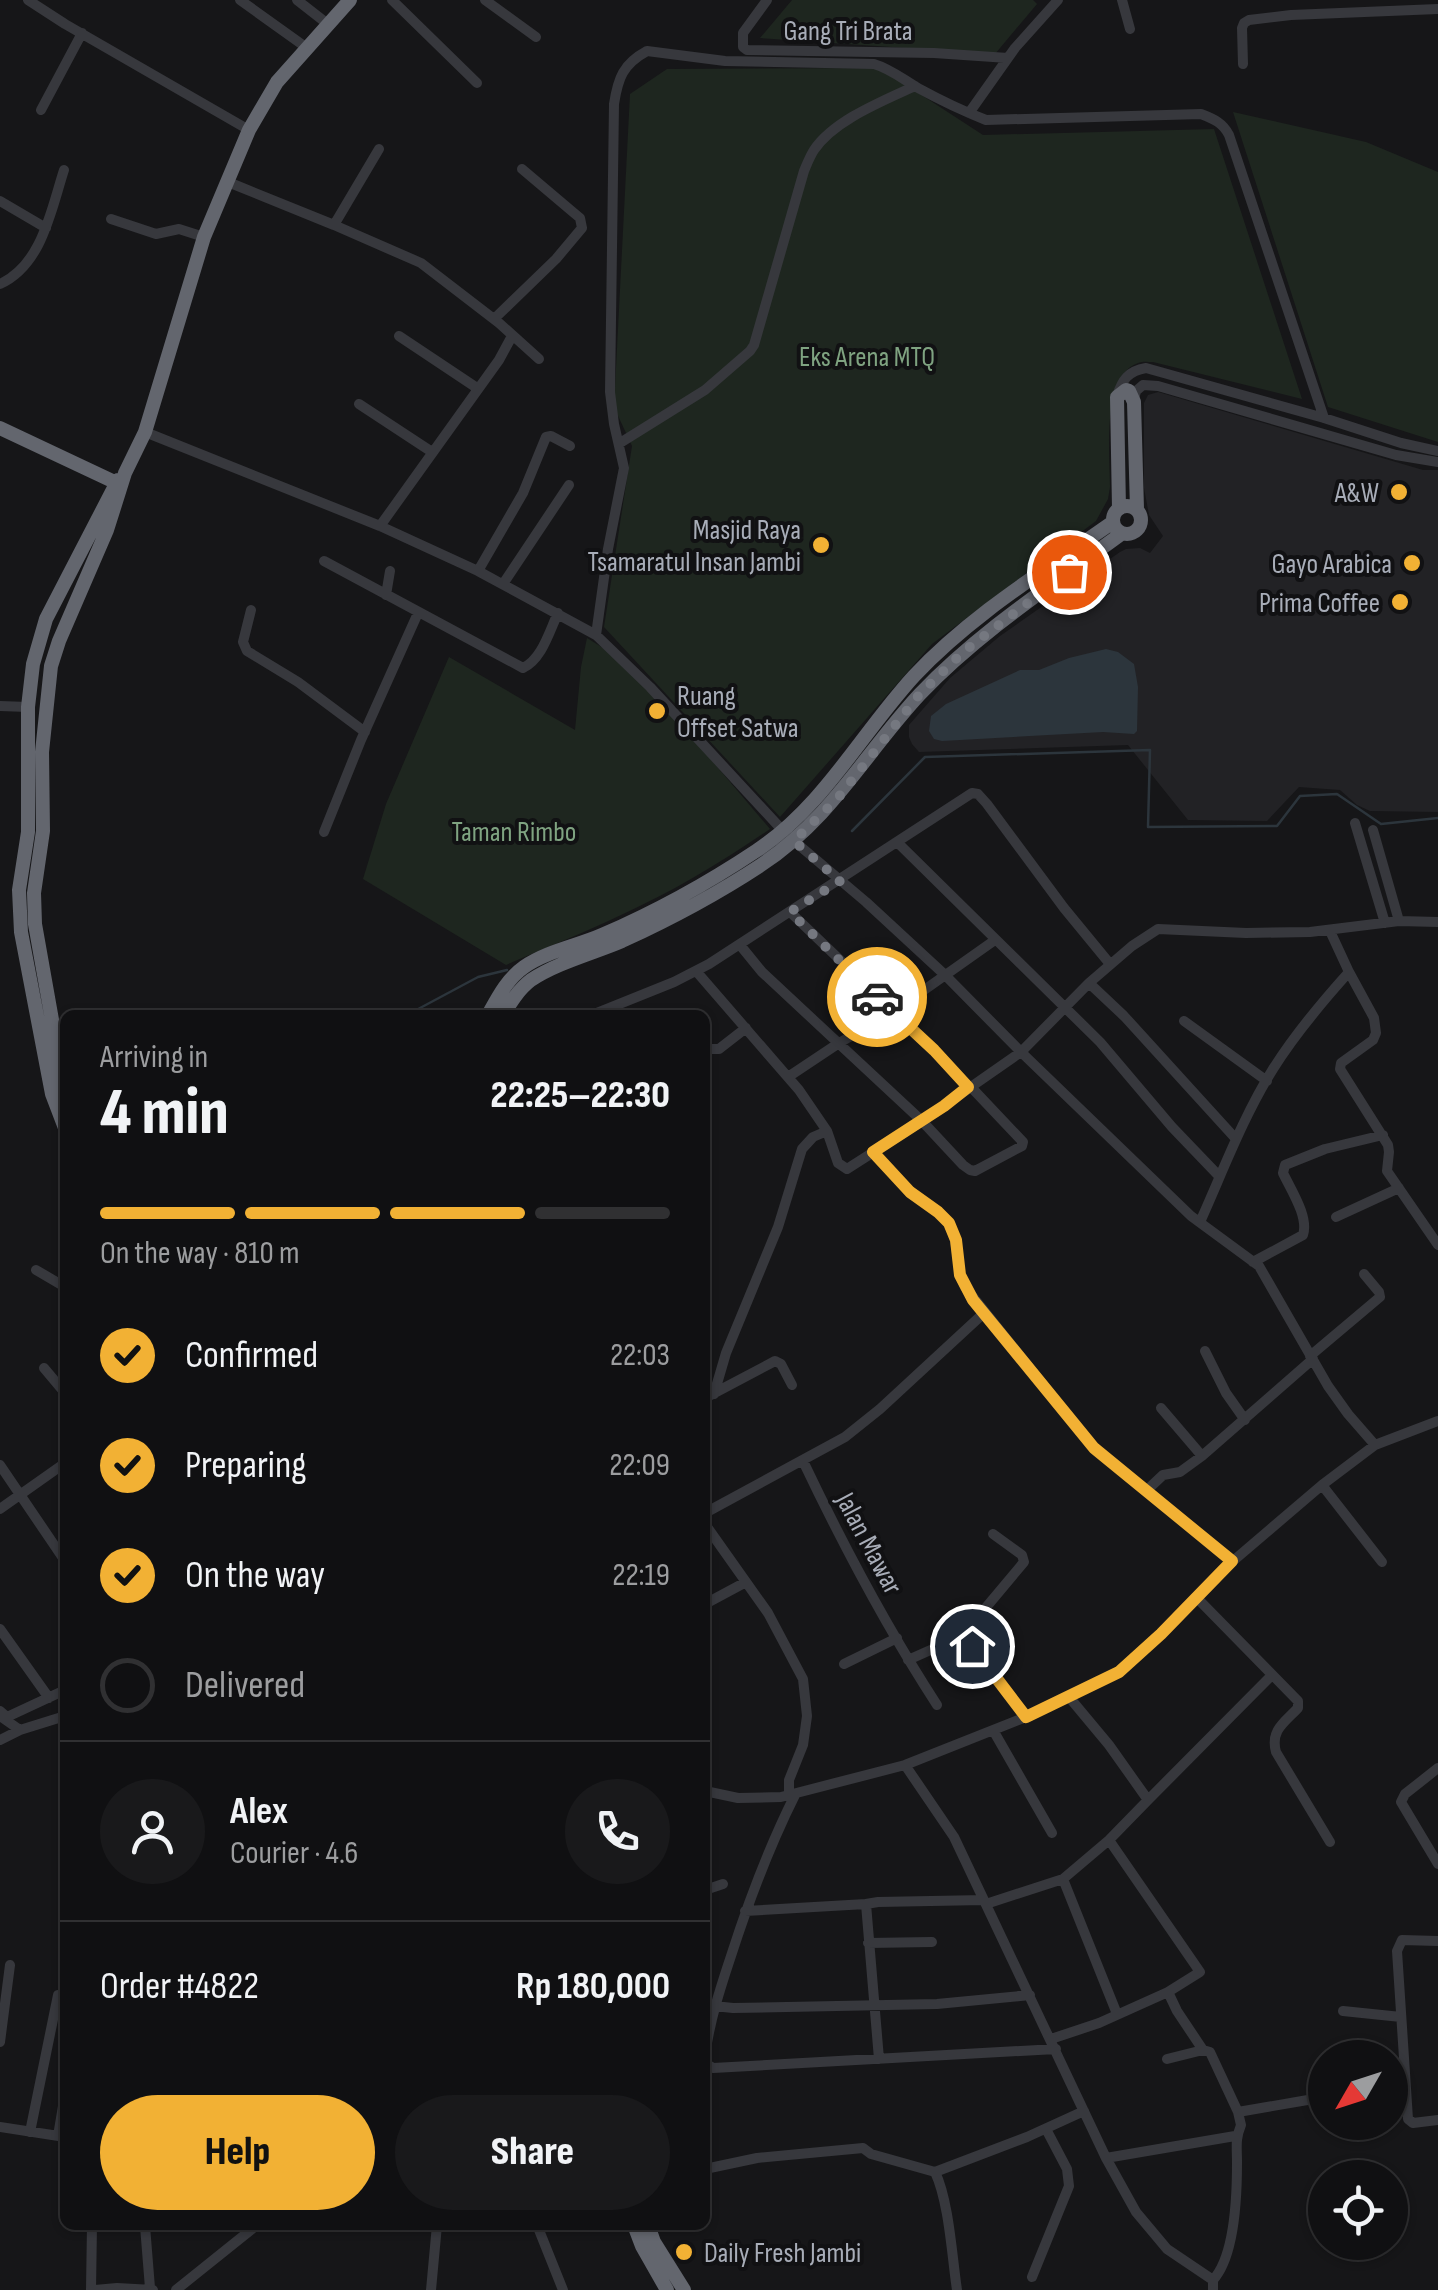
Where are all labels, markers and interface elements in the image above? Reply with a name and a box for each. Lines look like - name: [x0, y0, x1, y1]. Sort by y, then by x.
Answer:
- street label: Gang Tri Brata: [783, 15, 913, 48]
- park label: Eks Arena MTQ: [799, 341, 935, 374]
- place label: A&W: [1334, 477, 1379, 510]
- marker: A&W: [1388, 481, 1410, 503]
- place label: Masjid Raya Tsamaratul Insan Jambi: [587, 514, 801, 579]
- pin: [1027, 530, 1112, 615]
- marker: Masjid Raya Tsamaratul Insan Jambi: [810, 534, 832, 556]
- icon: bag: [1042, 545, 1097, 600]
- place label: Gayo Arabica: [1272, 548, 1392, 581]
- marker: Gayo Arabica: [1401, 552, 1423, 574]
- place label: Prima Coffee: [1259, 587, 1380, 620]
- marker: Prima Coffee: [1389, 591, 1411, 613]
- place label: Ruang Offset Satwa: [677, 680, 799, 745]
- marker: Ruang Offset Satwa: [646, 700, 668, 722]
- park label: Taman Rimbo: [452, 816, 576, 849]
- courier: [827, 947, 927, 1047]
- icon: car: [850, 970, 905, 1025]
- text: Arriving in: [100, 1038, 208, 1077]
- text: 22:25–22:30: [491, 1073, 670, 1118]
- text: 4 min: [100, 1075, 229, 1153]
- text: On the way · 810 m: [100, 1234, 299, 1273]
- icon: check: [100, 1328, 155, 1383]
- text: Confirmed: [185, 1333, 318, 1378]
- text: 22:03: [610, 1336, 670, 1375]
- icon: check: [100, 1438, 155, 1493]
- text: Preparing: [185, 1443, 306, 1488]
- text: 22:09: [609, 1446, 670, 1485]
- street label: Jalan Mawar: [828, 1486, 909, 1600]
- icon: check: [100, 1548, 155, 1603]
- text: On the way: [185, 1553, 325, 1598]
- text: 22:19: [612, 1556, 670, 1595]
- pin: [930, 1604, 1015, 1689]
- icon: home: [945, 1619, 1000, 1674]
- text: Delivered: [185, 1663, 305, 1708]
- button: person: [100, 1779, 205, 1884]
- button: phone: [565, 1779, 670, 1884]
- text: Alex: [230, 1789, 288, 1834]
- text: Courier · 4.6: [230, 1834, 358, 1873]
- text: Order #4822: [100, 1964, 259, 2009]
- text: Rp 180,000: [516, 1964, 670, 2009]
- north arrow: [1308, 2040, 1408, 2140]
- map controls: [1308, 2040, 1408, 2260]
- button: Help: [100, 2095, 375, 2210]
- button: Share: [395, 2095, 670, 2210]
- button: locate: [1308, 2160, 1408, 2260]
- place label: Daily Fresh Jambi: [704, 2237, 861, 2270]
- marker: Daily Fresh Jambi: [673, 2241, 695, 2263]

